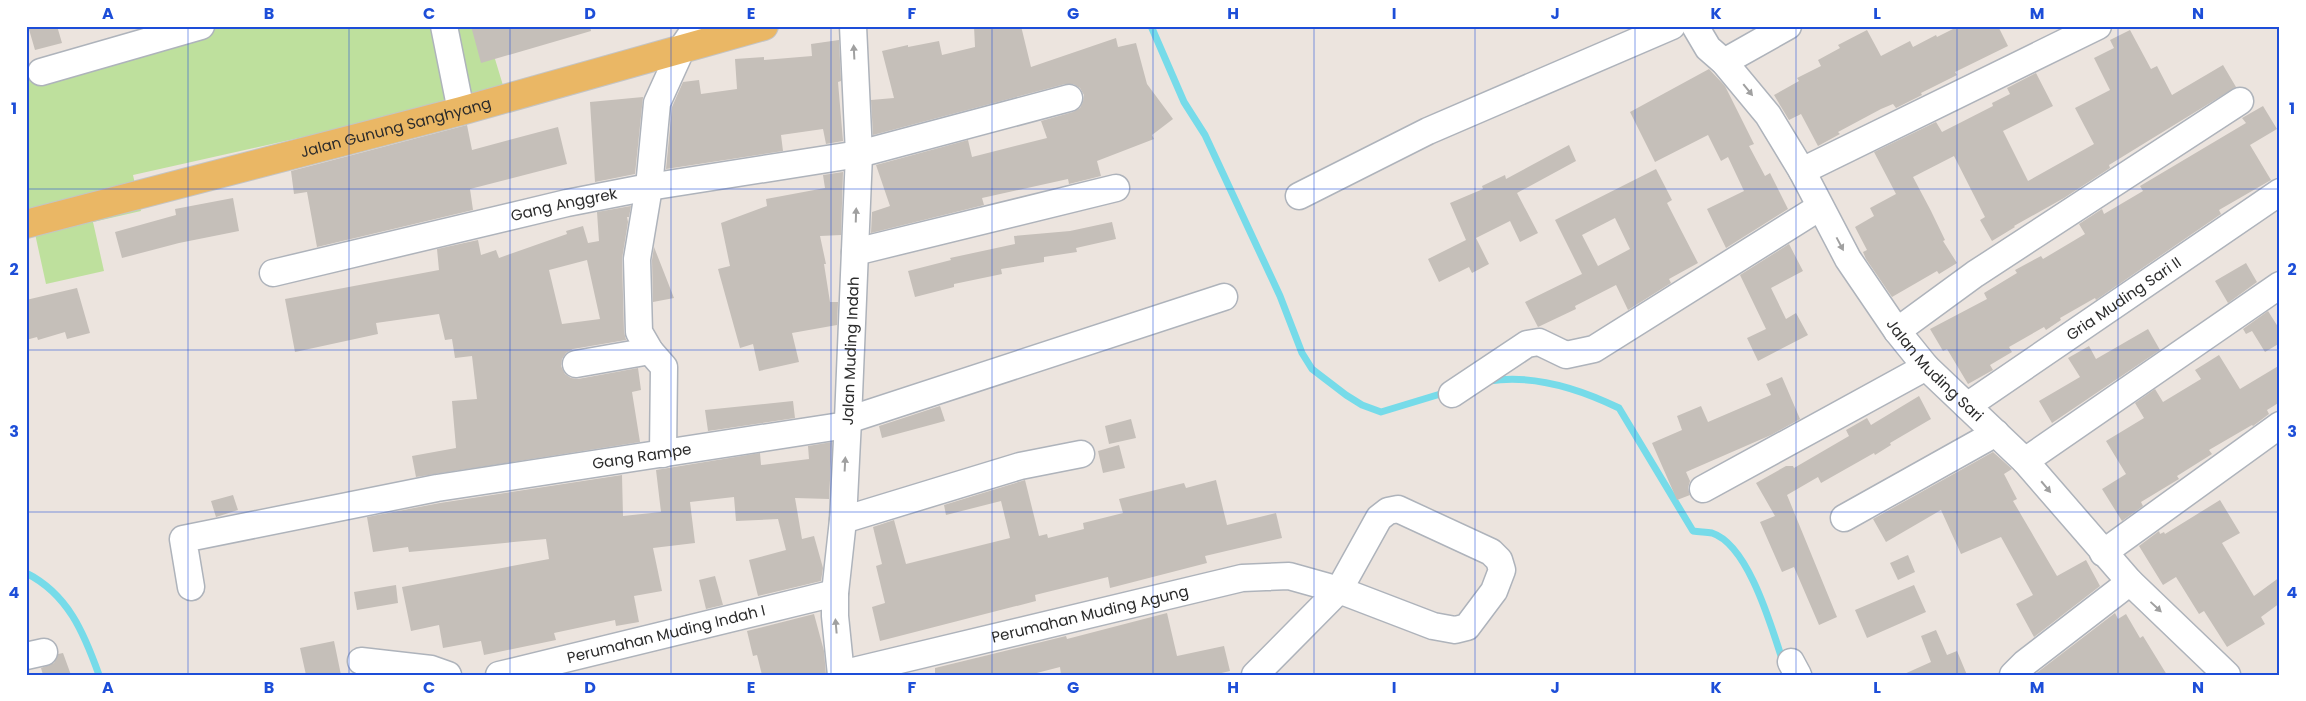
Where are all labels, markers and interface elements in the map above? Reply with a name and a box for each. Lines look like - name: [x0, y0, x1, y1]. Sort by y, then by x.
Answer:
- text: A: [102, 2, 114, 25]
- text: B: [264, 2, 274, 25]
- text: C: [423, 2, 435, 25]
- text: D: [584, 2, 596, 25]
- text: E: [747, 2, 755, 25]
- text: F: [908, 2, 917, 25]
- text: G: [1067, 2, 1079, 25]
- text: H: [1227, 2, 1239, 25]
- text: I: [1392, 2, 1396, 25]
- text: J: [1550, 2, 1560, 25]
- text: K: [1710, 2, 1722, 25]
- text: L: [1873, 2, 1881, 25]
- text: M: [2030, 2, 2044, 25]
- text: N: [2192, 2, 2204, 25]
- one-way arrow: [850, 44, 858, 60]
- one-way arrow: [1743, 83, 1754, 96]
- street label: Jalan Gunung Sanghyang: [298, 92, 493, 162]
- text: 1: [11, 97, 17, 120]
- text: 1: [2289, 97, 2295, 120]
- street label: Gang Anggrek: [509, 182, 619, 226]
- one-way arrow: [853, 206, 861, 222]
- one-way arrow: [1836, 237, 1844, 252]
- street label: Gria Muding Sari II: [2062, 252, 2185, 345]
- text: 2: [9, 258, 19, 281]
- text: 2: [2287, 258, 2297, 281]
- street label: Jalan Muding Indah: [837, 276, 864, 426]
- street label: Jalan Muding Sari: [1882, 314, 1988, 426]
- text: 3: [9, 420, 19, 443]
- text: 3: [2287, 420, 2297, 443]
- street label: Gang Rampe: [591, 438, 693, 474]
- one-way arrow: [842, 456, 850, 472]
- one-way arrow: [2041, 480, 2052, 493]
- street label: Perumahan Muding Agung: [989, 580, 1190, 648]
- text: 4: [9, 581, 20, 604]
- text: 4: [2287, 581, 2298, 604]
- street label: Perumahan Muding Indah I: [565, 599, 767, 668]
- one-way arrow: [2149, 601, 2161, 613]
- one-way arrow: [831, 618, 839, 634]
- text: A: [102, 676, 114, 699]
- text: B: [264, 676, 274, 699]
- text: C: [423, 676, 435, 699]
- text: D: [584, 676, 596, 699]
- text: E: [747, 676, 755, 699]
- text: F: [908, 676, 917, 699]
- text: G: [1067, 676, 1079, 699]
- text: H: [1227, 676, 1239, 699]
- text: I: [1392, 676, 1396, 699]
- text: J: [1550, 676, 1560, 699]
- text: K: [1710, 676, 1722, 699]
- text: L: [1873, 676, 1881, 699]
- text: M: [2030, 676, 2044, 699]
- text: N: [2192, 676, 2204, 699]

